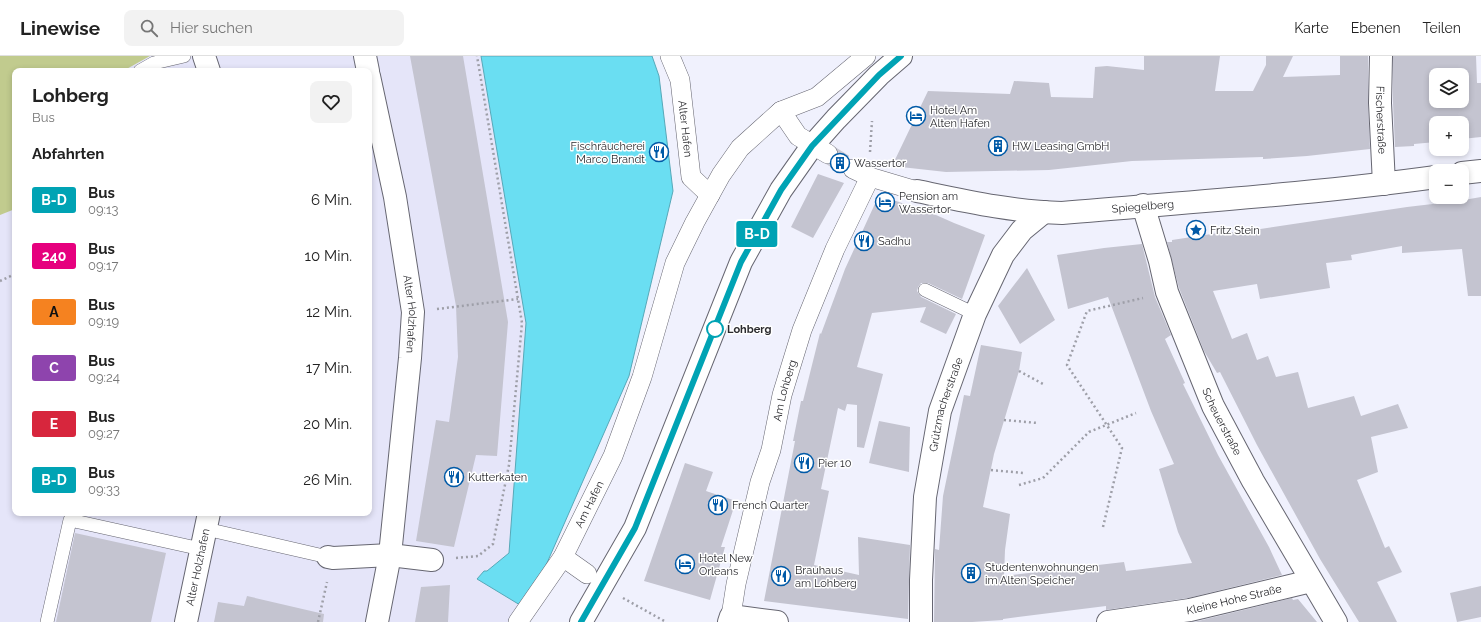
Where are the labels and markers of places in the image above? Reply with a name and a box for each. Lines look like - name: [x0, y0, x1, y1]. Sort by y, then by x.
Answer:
- place label: Hotel Am Alten Hafen: [930, 104, 990, 130]
- hotel icon: Hotel Am Alten Hafen: [905, 105, 927, 127]
- building icon: HW Leasing GmbH: [987, 135, 1009, 157]
- place label: Fischräucherei Marco Brandt: [571, 140, 645, 166]
- place label: HW Leasing GmbH: [1012, 140, 1109, 153]
- restaurant icon: Fischräucherei Marco Brandt: [648, 141, 670, 163]
- building icon: Wassertor: [829, 152, 851, 174]
- place label: Wassertor: [854, 157, 906, 170]
- place label: Pension am Wassertor: [899, 190, 958, 216]
- hotel icon: Pension am Wassertor: [874, 191, 896, 213]
- place icon: Fritz Stein: [1185, 219, 1207, 241]
- place label: Fritz Stein: [1210, 224, 1260, 237]
- restaurant icon: Sadhu: [853, 230, 875, 252]
- place label: Sadhu: [878, 235, 910, 248]
- marker: Lohberg: [706, 320, 724, 338]
- place label: Lohberg: [727, 323, 771, 336]
- restaurant icon: Pier 10: [793, 452, 815, 474]
- place label: Pier 10: [818, 457, 852, 470]
- restaurant icon: Kutterkaten: [443, 466, 465, 488]
- place label: Kutterkaten: [468, 471, 527, 484]
- restaurant icon: French Quarter: [707, 494, 729, 516]
- place label: French Quarter: [732, 499, 809, 512]
- place label: Hotel New Orleans: [699, 552, 753, 578]
- hotel icon: Hotel New Orleans: [674, 553, 696, 575]
- place label: Studentenwohnungen im Alten Speicher: [985, 561, 1099, 587]
- building icon: Studentenwohnungen im Alten Speicher: [960, 562, 982, 584]
- place label: Brauhaus am Lohberg: [795, 564, 857, 590]
- restaurant icon: Brauhaus am Lohberg: [770, 565, 792, 587]

